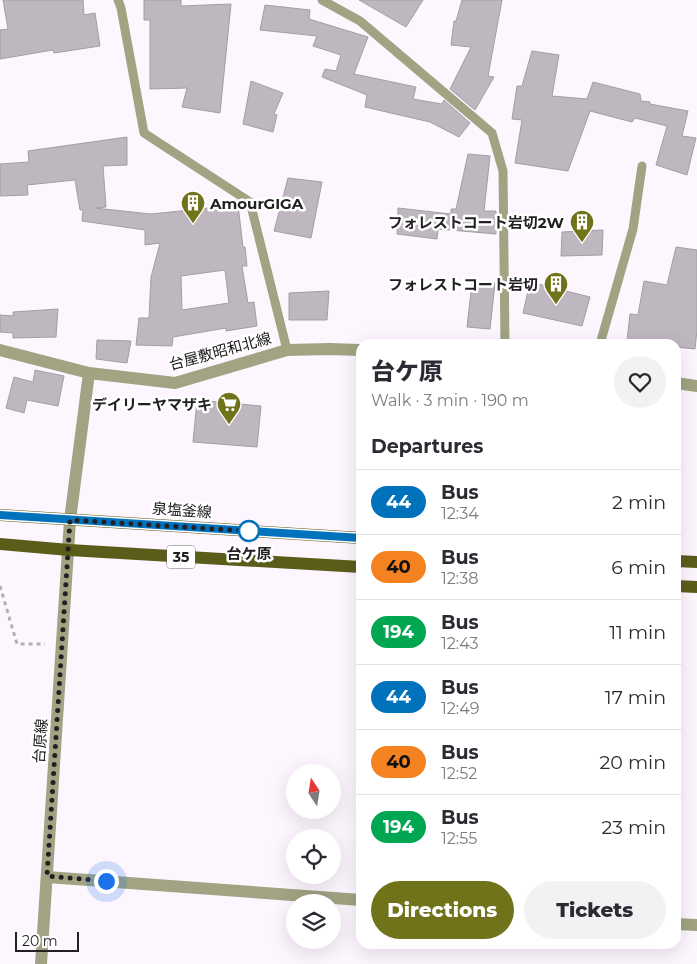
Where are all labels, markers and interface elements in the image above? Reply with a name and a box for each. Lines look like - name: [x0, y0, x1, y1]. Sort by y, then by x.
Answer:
- building icon: AmourGIGA: [180, 190, 206, 224]
- place label: AmourGIGA: [209, 194, 304, 213]
- building icon: フォレストコート岩切2W: [569, 209, 595, 243]
- place label: フォレストコート岩切2W: [388, 213, 565, 232]
- building icon: フォレストコート岩切: [543, 271, 569, 305]
- place label: フォレストコート岩切: [388, 275, 538, 294]
- street label: 台屋敷昭和北線: [167, 328, 273, 374]
- button: heart: [614, 356, 666, 408]
- text: 台ケ原: [371, 357, 443, 386]
- supermarket icon: デイリーヤマザキ: [216, 391, 242, 425]
- text: Walk · 3 min · 190 m: [371, 391, 529, 410]
- place label: デイリーヤマザキ: [92, 395, 212, 414]
- text: Departures: [371, 435, 483, 458]
- text: Bus: [441, 481, 479, 504]
- text: 44: [386, 491, 411, 513]
- text: 2 min: [612, 491, 666, 514]
- street label: 泉塩釜線: [151, 498, 213, 522]
- text: 12:34: [441, 504, 479, 523]
- marker: 台ケ原: [238, 520, 260, 542]
- place label: 台ケ原: [226, 544, 272, 563]
- road number: 35: [167, 546, 195, 568]
- text: Bus: [441, 546, 479, 569]
- text: 40: [386, 556, 411, 578]
- text: 6 min: [611, 556, 666, 579]
- text: 12:38: [441, 569, 479, 588]
- text: Bus: [441, 611, 479, 634]
- text: 194: [383, 621, 414, 643]
- text: 11 min: [609, 621, 666, 644]
- text: 12:43: [441, 634, 479, 653]
- text: Bus: [441, 676, 479, 699]
- text: 44: [386, 686, 411, 708]
- text: 17 min: [605, 686, 666, 709]
- text: 12:49: [441, 699, 479, 718]
- street label: 台原線: [29, 718, 51, 764]
- text: Bus: [441, 741, 479, 764]
- text: 40: [386, 751, 411, 773]
- text: 20 min: [600, 751, 666, 774]
- north arrow: [286, 764, 341, 819]
- map controls: [286, 764, 341, 949]
- text: 12:52: [441, 764, 477, 783]
- text: Bus: [441, 806, 479, 829]
- text: 194: [383, 816, 414, 838]
- text: 23 min: [601, 816, 666, 839]
- button: locate: [286, 829, 341, 884]
- text: 12:55: [441, 829, 477, 848]
- your location: [94, 869, 119, 894]
- button: Directions: [371, 881, 514, 939]
- button: Tickets: [524, 881, 666, 939]
- button: layers: [286, 894, 341, 949]
- scale bar: [15, 929, 79, 952]
- text: 20 m: [22, 932, 58, 950]

